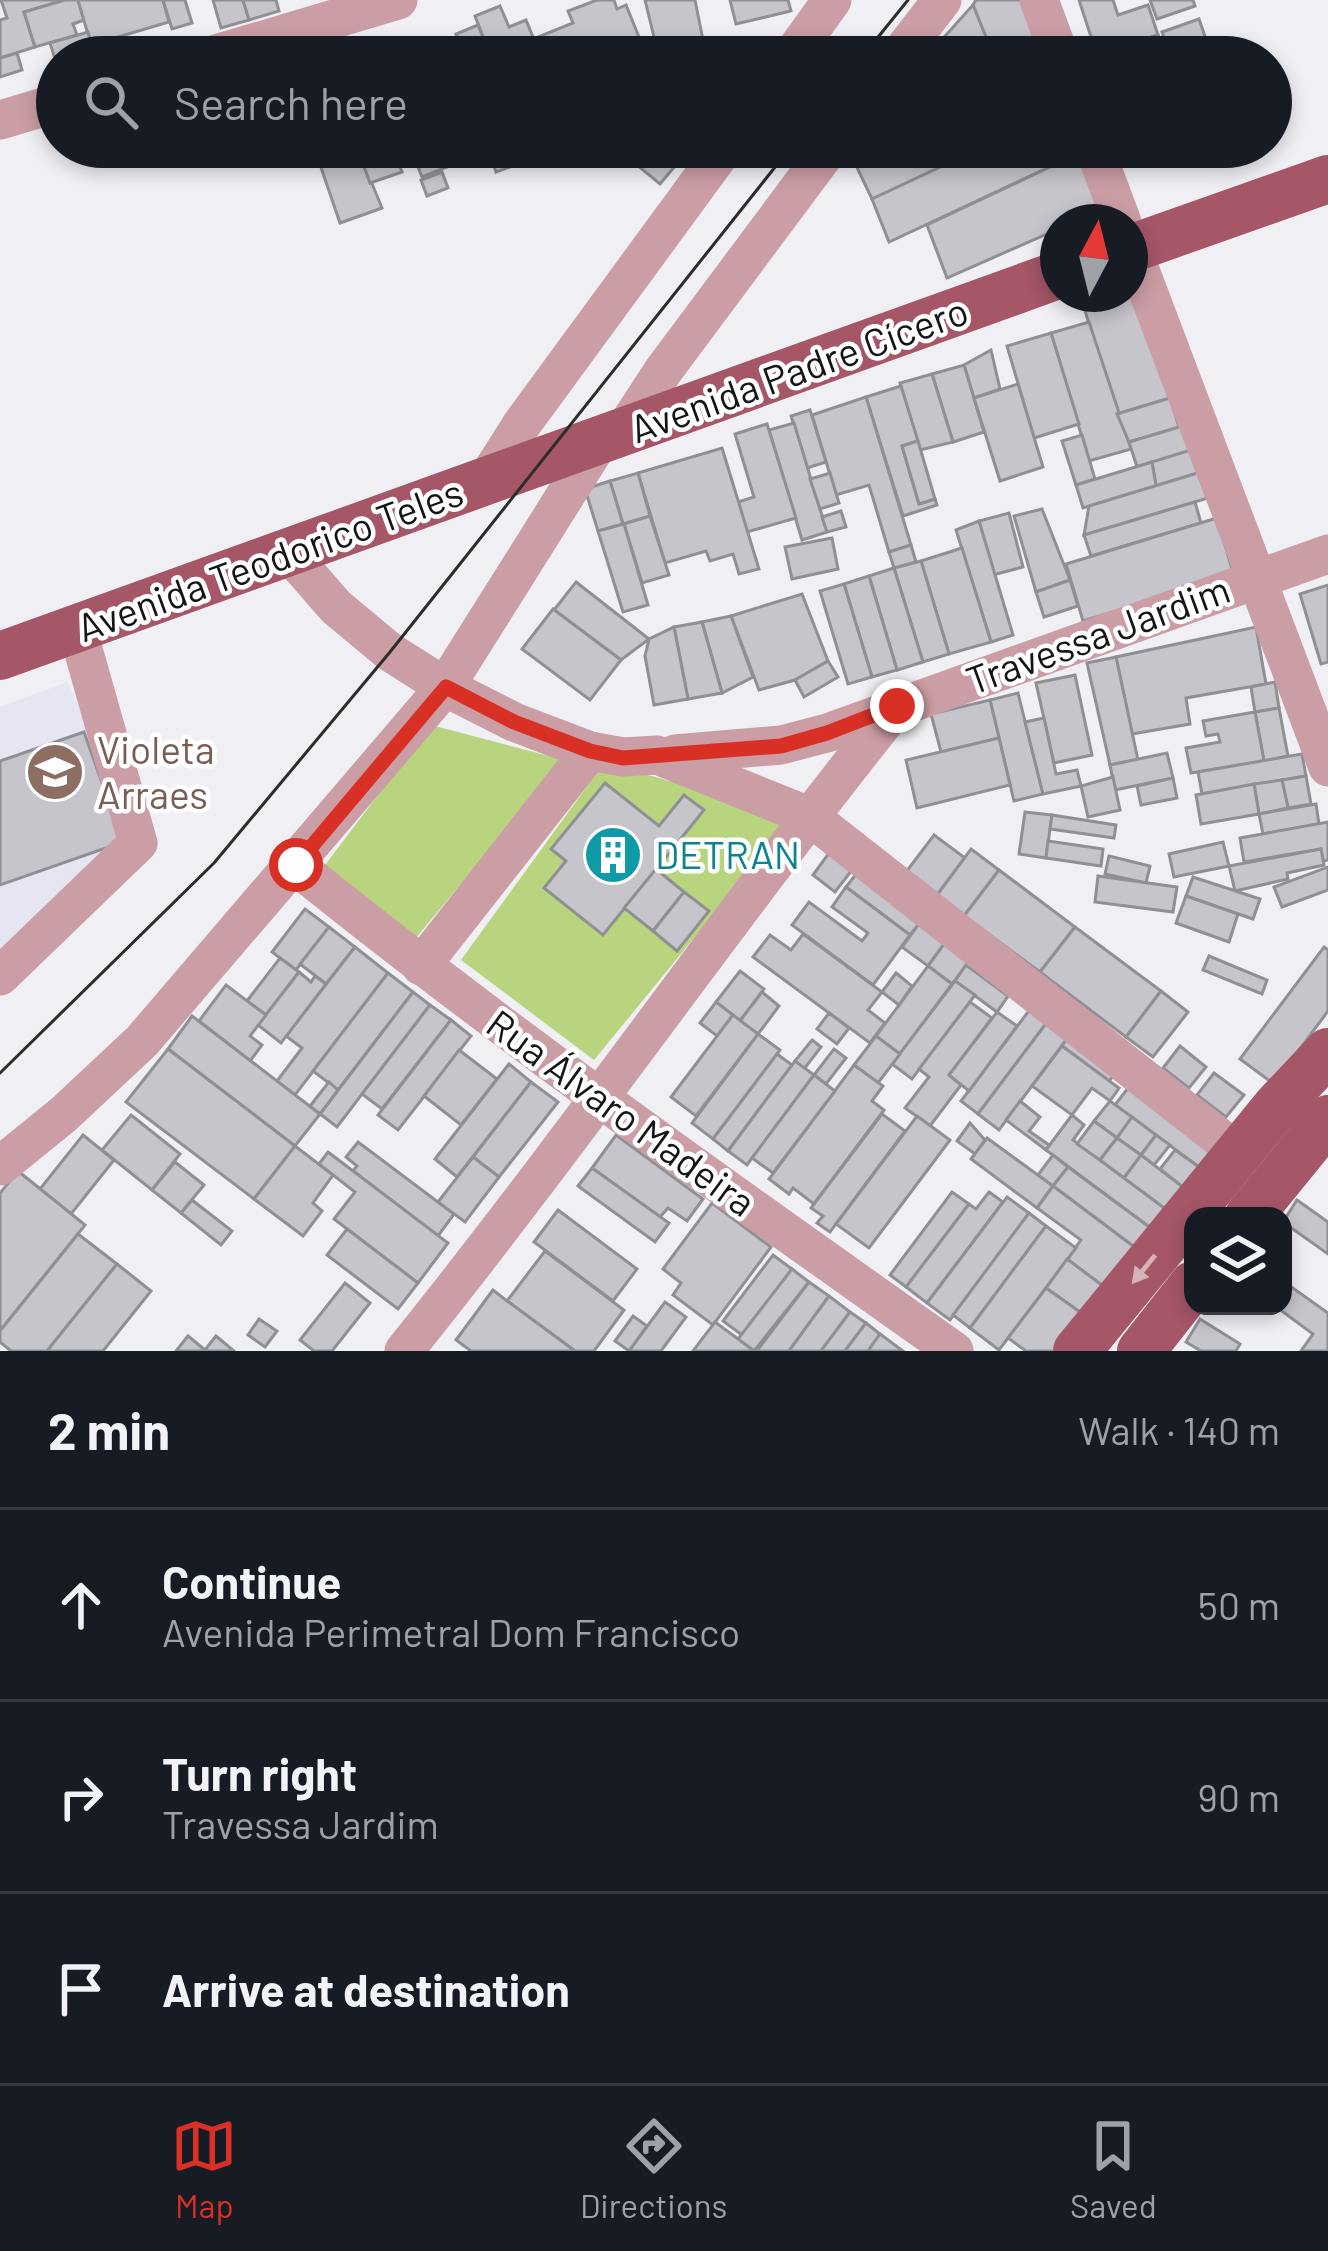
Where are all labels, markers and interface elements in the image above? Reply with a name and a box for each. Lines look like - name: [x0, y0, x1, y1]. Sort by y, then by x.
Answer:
- search box: [36, 36, 1292, 168]
- icon: search: [78, 69, 144, 135]
- text: Search here: [174, 75, 408, 129]
- north arrow: [1040, 204, 1148, 312]
- street label: Avenida Padre Cícero: [623, 286, 974, 452]
- street label: Avenida Teodorico Teles: [70, 467, 469, 650]
- street label: Travessa Jardim: [959, 564, 1236, 703]
- route end: [870, 679, 924, 733]
- place label: Violeta Arraes: [97, 725, 215, 817]
- school or university icon: Violeta Arraes: [24, 741, 86, 803]
- building icon: DETRAN: [582, 824, 644, 886]
- place label: DETRAN: [655, 830, 800, 877]
- route start: [269, 838, 323, 892]
- street label: Rua Álvaro Madeira: [479, 999, 765, 1225]
- map controls: [1184, 1207, 1292, 1315]
- button: layers: [1184, 1207, 1292, 1315]
- one-way arrow: [1131, 1254, 1157, 1285]
- text: 2 min: [48, 1399, 170, 1460]
- text: Walk · 140 m: [1078, 1406, 1280, 1453]
- text: Continue: [162, 1554, 341, 1608]
- icon: ahead: [48, 1572, 114, 1638]
- text: 50 m: [1198, 1581, 1280, 1628]
- text: Avenida Perimetral Dom Francisco: [162, 1608, 740, 1655]
- text: Turn right: [162, 1746, 357, 1800]
- icon: right: [48, 1764, 114, 1830]
- text: 90 m: [1198, 1773, 1280, 1820]
- text: Travessa Jardim: [162, 1800, 439, 1847]
- icon: arrive: [48, 1956, 114, 2022]
- text: Arrive at destination: [162, 1962, 570, 2016]
- tab: Map: [171, 2113, 237, 2225]
- tab: Directions: [580, 2113, 727, 2225]
- tab: Saved: [1070, 2113, 1157, 2225]

